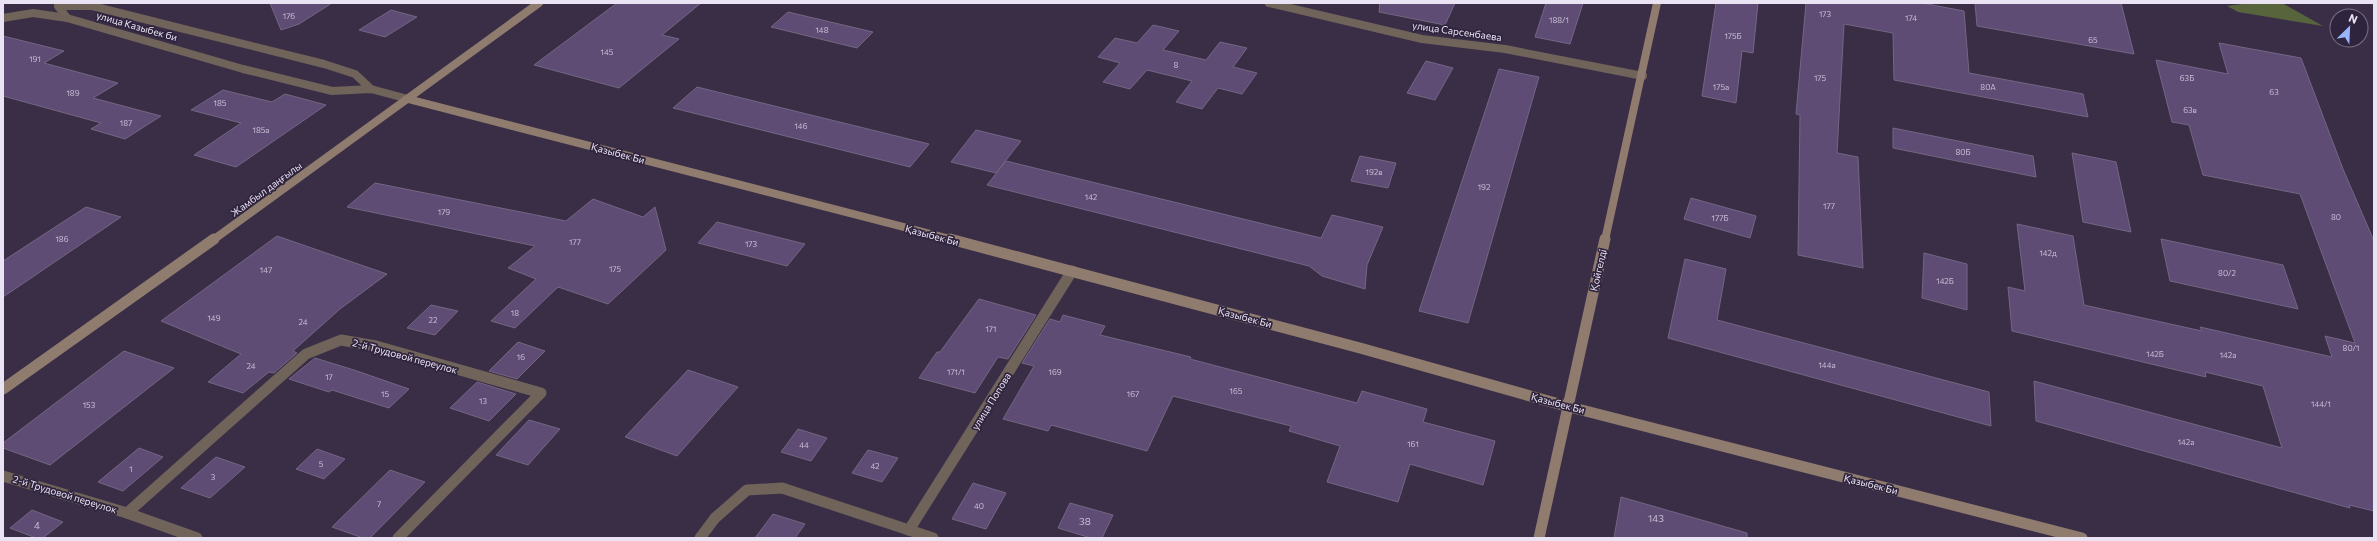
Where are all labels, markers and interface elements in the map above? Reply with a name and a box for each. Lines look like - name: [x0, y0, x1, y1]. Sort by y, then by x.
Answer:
- north arrow: [2329, 8, 2369, 48]
- street label: улица Казыбек би: [95, 9, 179, 43]
- house number: 173: [1819, 9, 1832, 19]
- house number: 176: [283, 11, 295, 21]
- text: N: [2347, 11, 2360, 26]
- house number: 174: [1905, 13, 1917, 23]
- house number: 188/1: [1549, 15, 1569, 25]
- street label: улица Сарсенбаева: [1412, 19, 1502, 43]
- house number: 148: [815, 25, 829, 35]
- house number: 175Б: [1724, 31, 1742, 41]
- house number: 65: [2088, 35, 2098, 45]
- house number: 145: [601, 47, 614, 57]
- house number: 191: [29, 54, 41, 64]
- house number: 8: [1174, 60, 1179, 70]
- house number: 175: [1814, 73, 1827, 83]
- house number: 63Б: [2180, 73, 2194, 83]
- house number: 175а: [1713, 82, 1729, 92]
- house number: 80А: [1980, 82, 1996, 92]
- house number: 63: [2269, 87, 2279, 97]
- house number: 189: [66, 88, 80, 98]
- house number: 185: [214, 98, 227, 108]
- house number: 63в: [2183, 105, 2197, 115]
- house number: 187: [120, 118, 132, 128]
- house number: 146: [794, 121, 808, 131]
- house number: 185а: [252, 125, 270, 135]
- street label: Қазыбек Би: [590, 140, 646, 166]
- house number: 80Б: [1955, 147, 1971, 157]
- street label: Жамбыл даңғылы: [228, 159, 304, 219]
- house number: 192в: [1366, 167, 1382, 177]
- house number: 192: [1478, 182, 1491, 192]
- house number: 142: [1085, 192, 1098, 202]
- house number: 177: [1823, 201, 1835, 211]
- house number: 179: [438, 207, 450, 217]
- house number: 80: [2331, 212, 2341, 222]
- house number: 177Б: [1712, 213, 1728, 223]
- street label: Қазыбек Би: [904, 222, 960, 248]
- house number: 186: [55, 234, 69, 244]
- house number: 177: [569, 237, 581, 247]
- house number: 173: [745, 239, 758, 249]
- street label: Қойгелді: [1587, 248, 1609, 292]
- house number: 142д: [2039, 248, 2057, 258]
- house number: 175: [609, 264, 622, 274]
- house number: 147: [260, 265, 272, 275]
- house number: 80/2: [2218, 268, 2237, 278]
- house number: 142Б: [1936, 276, 1954, 286]
- street label: Қазыбек Би: [1217, 304, 1273, 330]
- house number: 18: [511, 308, 519, 318]
- house number: 149: [207, 313, 221, 323]
- house number: 22: [429, 315, 438, 325]
- house number: 24: [298, 317, 308, 327]
- house number: 171: [985, 324, 997, 334]
- street label: 2-й Трудовой переулок: [351, 336, 459, 376]
- house number: 80/1: [2343, 343, 2359, 353]
- house number: 142Б: [2146, 349, 2164, 359]
- house number: 142а: [2220, 350, 2236, 360]
- house number: 16: [517, 352, 525, 362]
- house number: 144а: [1818, 360, 1836, 370]
- house number: 24: [246, 361, 256, 371]
- house number: 171/1: [947, 367, 965, 377]
- house number: 169: [1048, 367, 1062, 377]
- street label: улица Попова: [969, 370, 1013, 432]
- house number: 17: [325, 372, 333, 382]
- house number: 165: [1230, 386, 1243, 396]
- house number: 15: [381, 389, 389, 399]
- house number: 167: [1127, 389, 1139, 399]
- street label: Қазыбек Би: [1530, 390, 1586, 416]
- house number: 13: [479, 396, 487, 406]
- house number: 144/1: [2311, 399, 2331, 409]
- house number: 153: [83, 400, 96, 410]
- house number: 142а: [2178, 437, 2194, 447]
- house number: 161: [1407, 439, 1419, 449]
- house number: 44: [799, 440, 809, 450]
- house number: 5: [319, 459, 324, 469]
- house number: 42: [870, 461, 880, 471]
- house number: 1: [129, 464, 133, 474]
- street label: 2-й Трудовой переулок: [11, 472, 119, 516]
- house number: 3: [211, 472, 216, 482]
- street label: Қазыбек Би: [1843, 472, 1899, 496]
- house number: 7: [377, 499, 381, 509]
- house number: 40: [974, 501, 984, 511]
- house number: 143: [1648, 512, 1664, 524]
- house number: 38: [1079, 515, 1091, 527]
- house number: 4: [34, 519, 40, 531]

